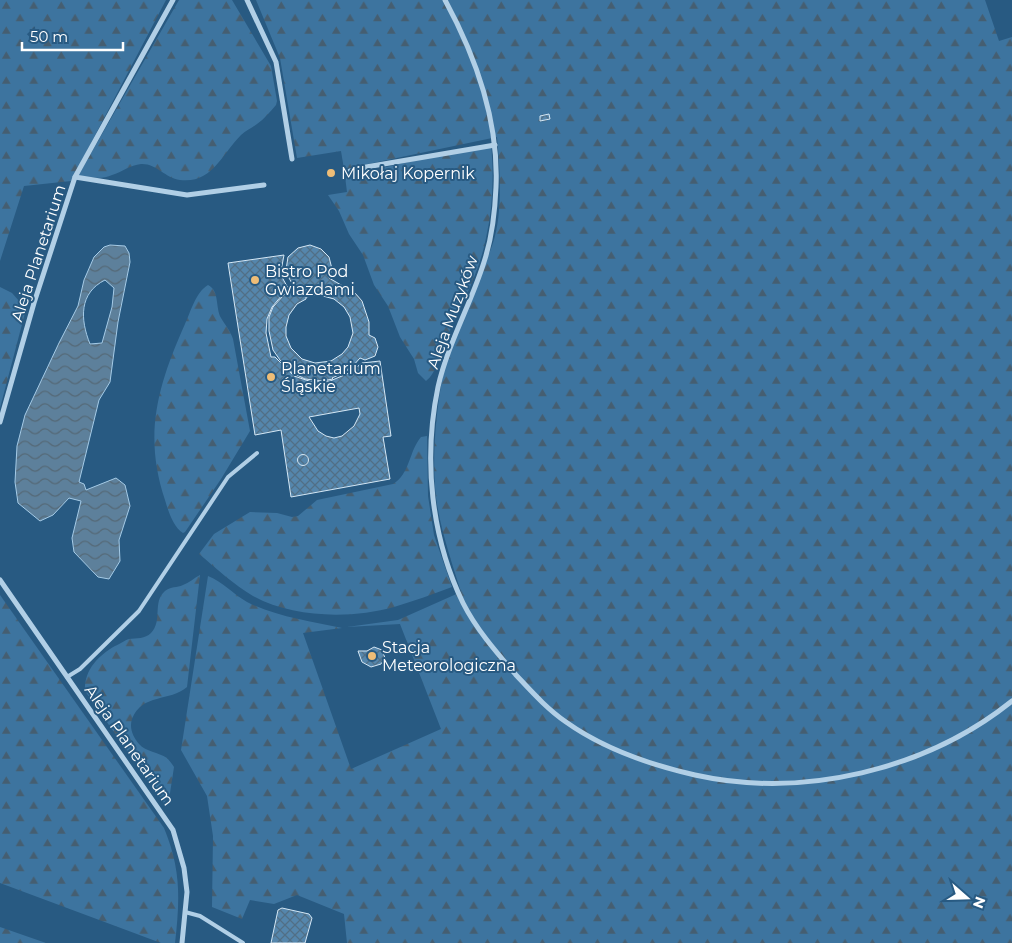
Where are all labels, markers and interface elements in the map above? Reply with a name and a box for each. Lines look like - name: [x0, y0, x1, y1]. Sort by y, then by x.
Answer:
- scale bar: [22, 20, 124, 52]
- text: 50 m: [30, 27, 68, 46]
- place label: Mikołaj Kopernik: [341, 164, 475, 183]
- marker: Mikołaj Kopernik: [325, 167, 337, 179]
- street label: Aleja Planetarium: [7, 182, 70, 324]
- street label: Aleja Muzyków: [423, 253, 482, 371]
- place label: Bistro Pod Gwiazdami: [265, 262, 355, 299]
- marker: Bistro Pod Gwiazdami: [249, 274, 261, 286]
- place label: Planetarium Śląskie: [281, 359, 381, 396]
- marker: Planetarium Śląskie: [265, 371, 277, 383]
- place label: Stacja Meteorologiczna: [382, 638, 516, 675]
- marker: Stacja Meteorologiczna: [366, 650, 378, 662]
- street label: Aleja Planetarium: [81, 681, 178, 809]
- north arrow: [942, 873, 992, 923]
- text: N: [969, 894, 990, 911]

